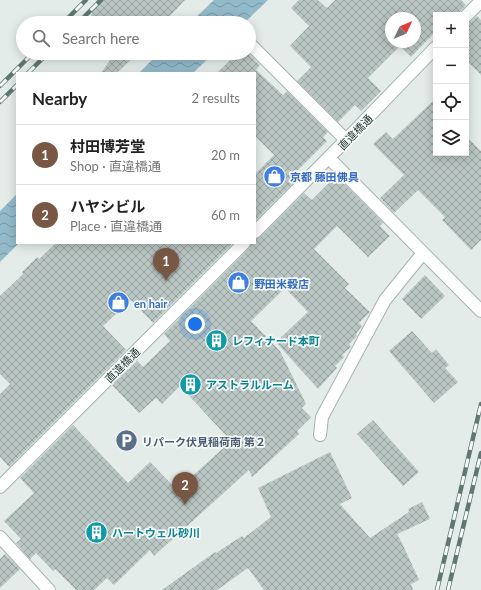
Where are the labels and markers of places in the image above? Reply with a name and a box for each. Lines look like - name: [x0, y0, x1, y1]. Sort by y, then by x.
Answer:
- shop icon: 京都 藤田佛具: [261, 163, 287, 189]
- place label: 京都 藤田佛具: [290, 170, 359, 183]
- pin: 1: [153, 248, 179, 281]
- shop icon: 野田米穀店: [226, 270, 252, 296]
- place label: 野田米穀店: [254, 277, 309, 290]
- shop icon: en hair: [105, 290, 131, 316]
- place label: en hair: [134, 297, 168, 310]
- building icon: レフィナード本町: [203, 327, 229, 353]
- place label: レフィナード本町: [232, 334, 320, 347]
- building icon: アストラルルーム: [178, 371, 204, 397]
- place label: アストラルルーム: [206, 378, 294, 391]
- parking icon: リパーク伏見稲荷南 第２: [113, 428, 139, 454]
- place label: リパーク伏見稲荷南 第２: [142, 435, 266, 448]
- pin: 2: [172, 472, 198, 505]
- building icon: ハートウェル砂川: [84, 519, 110, 545]
- place label: ハートウェル砂川: [112, 526, 200, 539]

